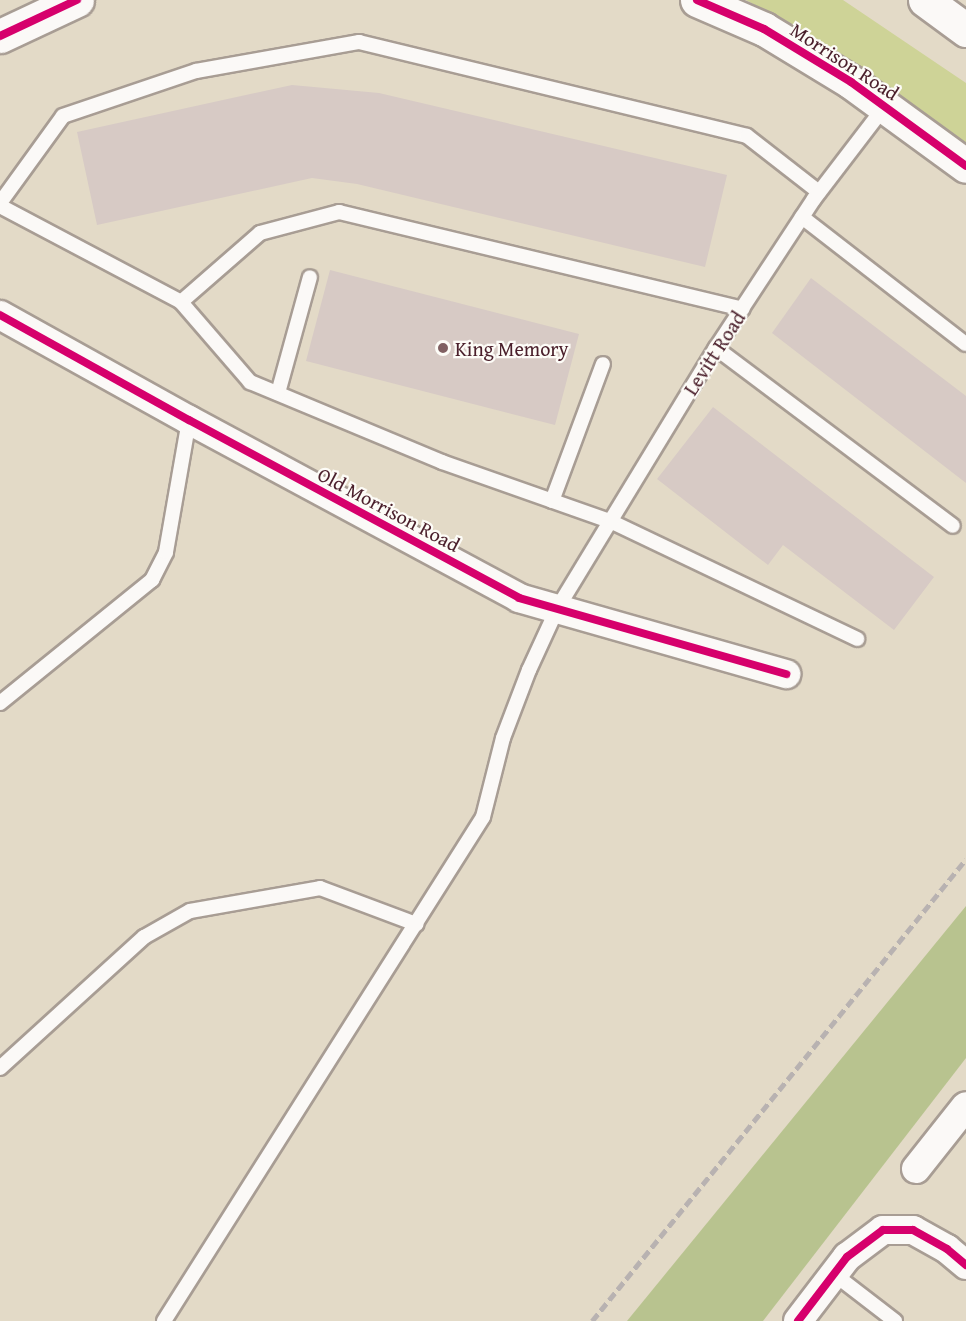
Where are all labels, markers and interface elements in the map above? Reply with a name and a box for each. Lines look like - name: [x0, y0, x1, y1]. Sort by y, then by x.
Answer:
- street label: Morrison Road: [786, 17, 904, 105]
- street label: Levitt Road: [678, 307, 750, 399]
- place label: King Memory: [455, 336, 569, 360]
- marker: King Memory: [436, 341, 450, 355]
- street label: Old Morrison Road: [314, 462, 464, 556]

